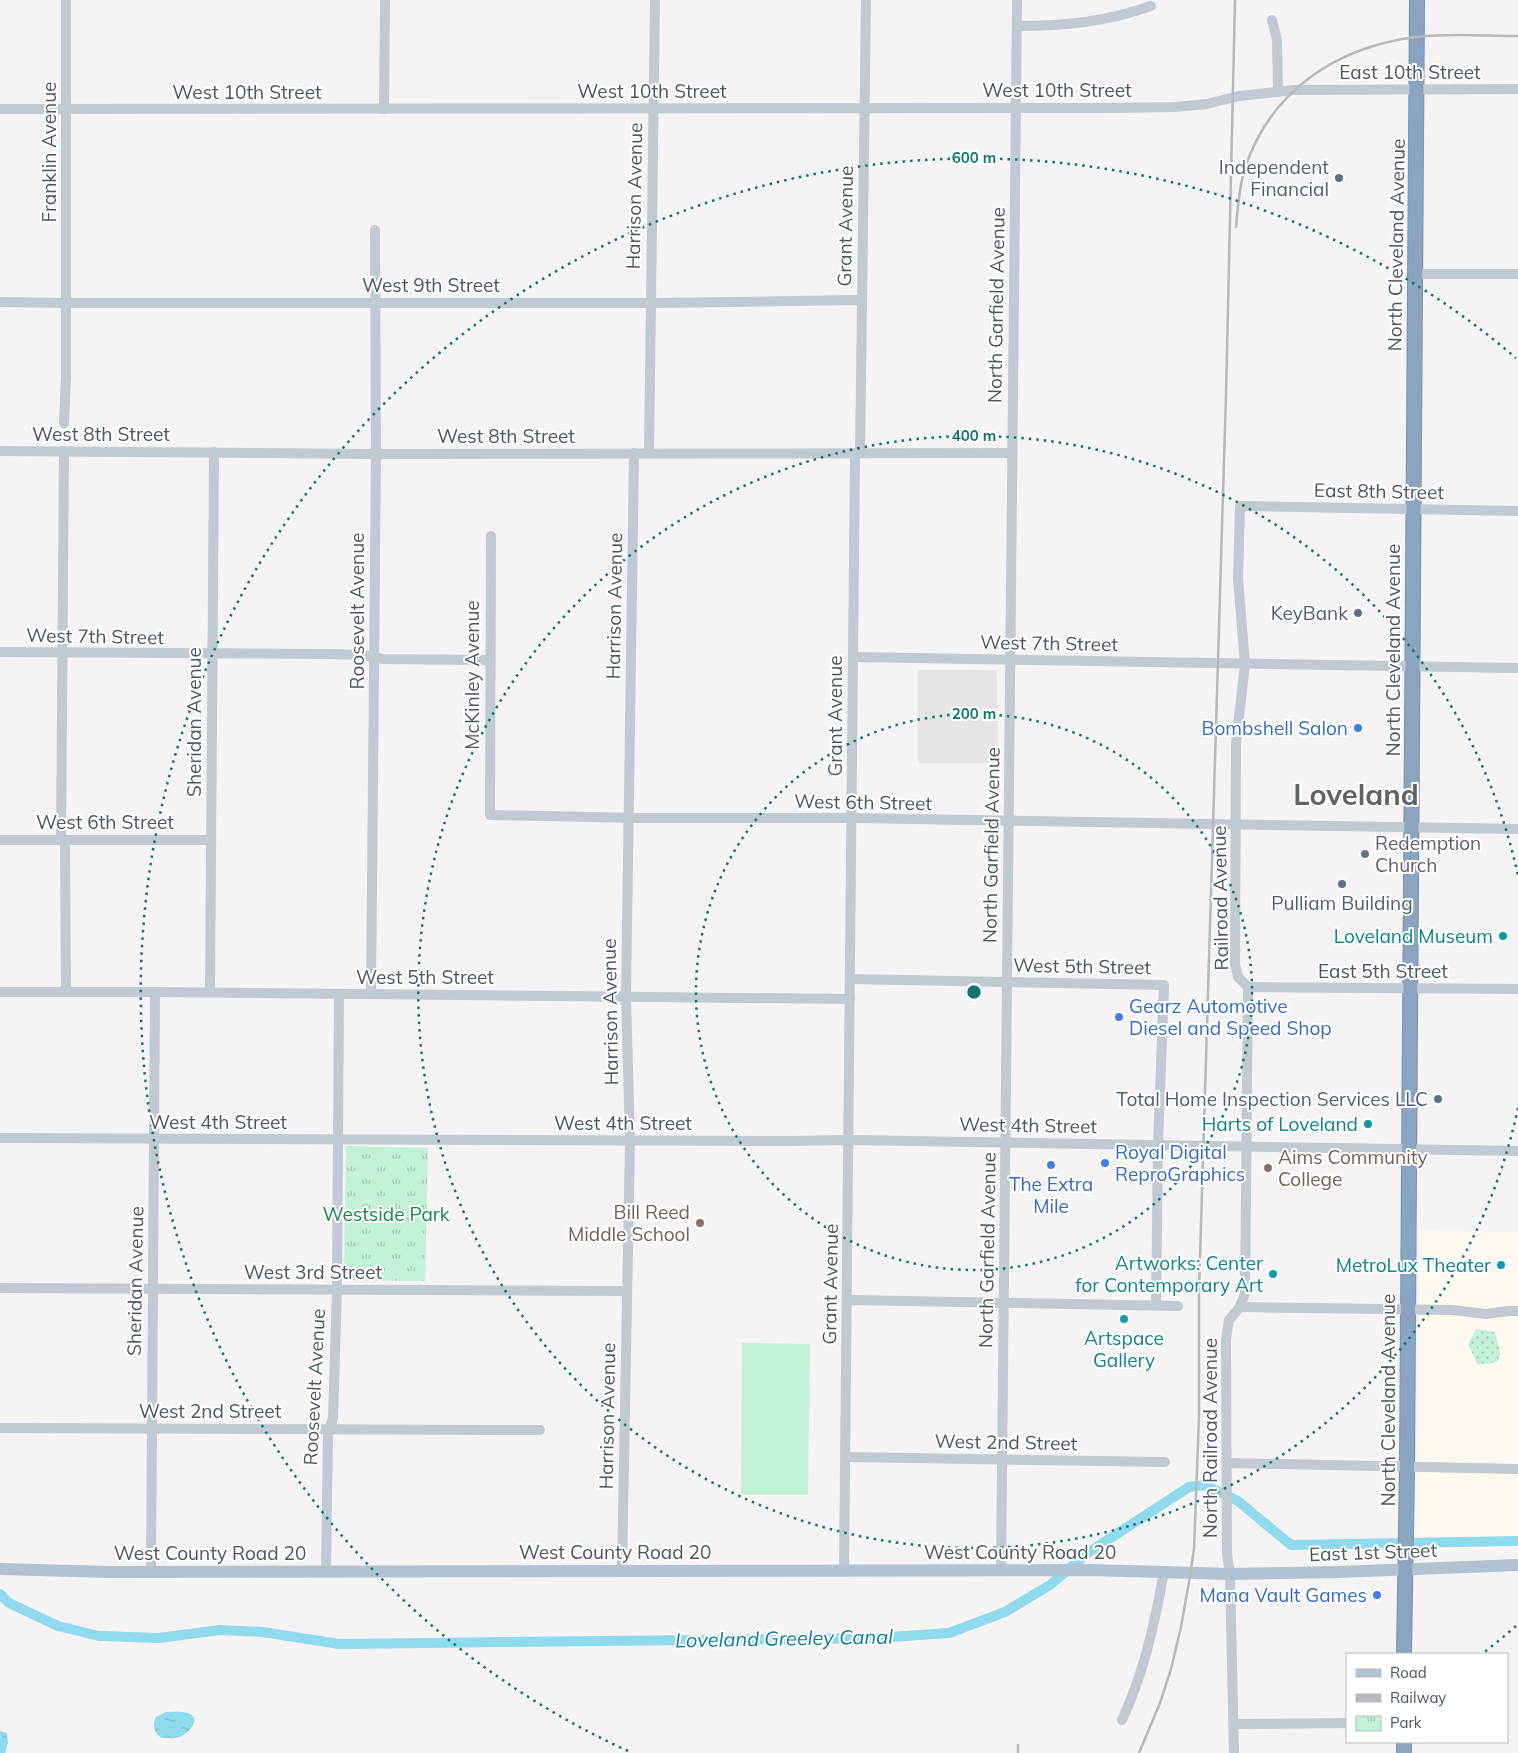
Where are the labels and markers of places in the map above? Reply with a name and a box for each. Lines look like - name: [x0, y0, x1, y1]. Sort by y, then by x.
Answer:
- place label: Independent Financial: [1219, 155, 1329, 201]
- marker: Independent Financial: [1333, 172, 1345, 184]
- place label: KeyBank: [1271, 601, 1348, 625]
- marker: KeyBank: [1352, 607, 1364, 619]
- place label: Bombshell Salon: [1202, 716, 1348, 740]
- marker: Bombshell Salon: [1352, 722, 1364, 734]
- place label: Redemption Church: [1375, 831, 1481, 877]
- marker: Redemption Church: [1359, 848, 1371, 860]
- marker: Pulliam Building: [1336, 878, 1348, 890]
- place label: Pulliam Building: [1271, 891, 1413, 915]
- place label: Loveland Museum: [1334, 924, 1493, 948]
- marker: Loveland Museum: [1497, 930, 1509, 942]
- centre of rings: [965, 983, 983, 1001]
- place label: Gearz Automotive Diesel and Speed Shop: [1129, 994, 1332, 1040]
- marker: Gearz Automotive Diesel and Speed Shop: [1113, 1011, 1125, 1023]
- place label: Total Home Inspection Services LLC: [1116, 1087, 1428, 1111]
- marker: Total Home Inspection Services LLC: [1432, 1093, 1444, 1105]
- place label: Harts of Loveland: [1202, 1112, 1358, 1136]
- marker: Harts of Loveland: [1362, 1118, 1374, 1130]
- place label: Royal Digital ReproGraphics: [1115, 1140, 1245, 1186]
- place label: Aims Community College: [1278, 1145, 1428, 1191]
- marker: Royal Digital ReproGraphics: [1099, 1157, 1111, 1169]
- marker: The Extra Mile: [1045, 1159, 1057, 1171]
- marker: Aims Community College: [1262, 1162, 1274, 1174]
- place label: The Extra Mile: [1009, 1172, 1093, 1218]
- place label: Bill Reed Middle School: [568, 1200, 690, 1246]
- marker: Bill Reed Middle School: [694, 1217, 706, 1229]
- place label: Artworks: Center for Contemporary Art: [1075, 1251, 1263, 1297]
- place label: MetroLux Theater: [1336, 1253, 1491, 1277]
- marker: MetroLux Theater: [1495, 1259, 1507, 1271]
- marker: Artworks: Center for Contemporary Art: [1267, 1268, 1279, 1280]
- marker: Artspace Gallery: [1118, 1313, 1130, 1325]
- place label: Artspace Gallery: [1084, 1326, 1164, 1372]
- place label: Mana Vault Games: [1199, 1583, 1367, 1607]
- marker: Mana Vault Games: [1371, 1589, 1383, 1601]

